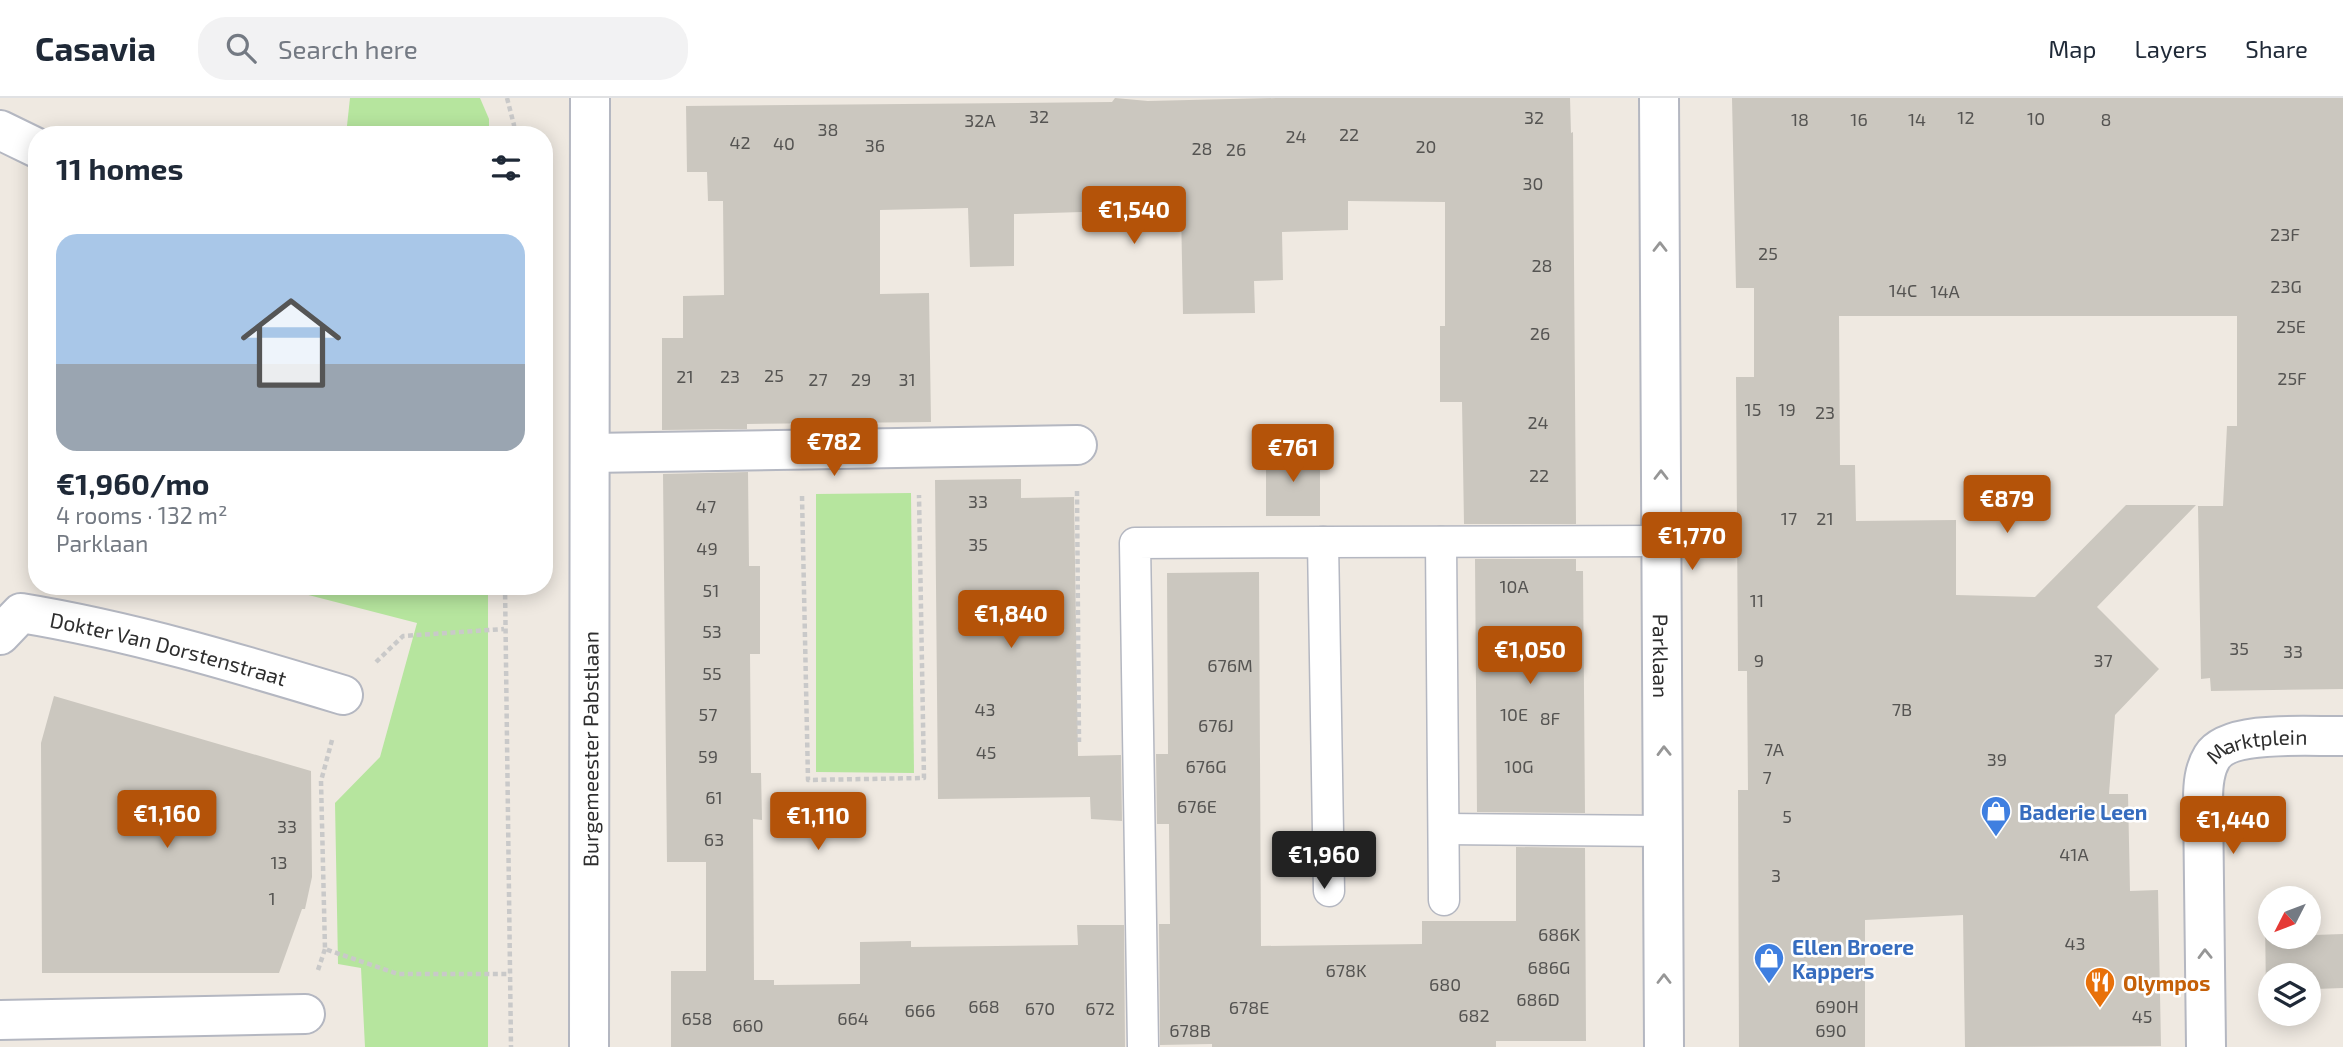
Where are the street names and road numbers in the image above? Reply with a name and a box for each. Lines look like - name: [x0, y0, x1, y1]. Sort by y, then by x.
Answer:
- street label: Dokter Van Dorstenstraat: [48, 606, 290, 690]
- street label: Parklaan: [1649, 614, 1675, 698]
- street label: Burgemeester Pabstlaan: [577, 631, 602, 867]
- street label: Marktplein: [2200, 723, 2307, 768]

